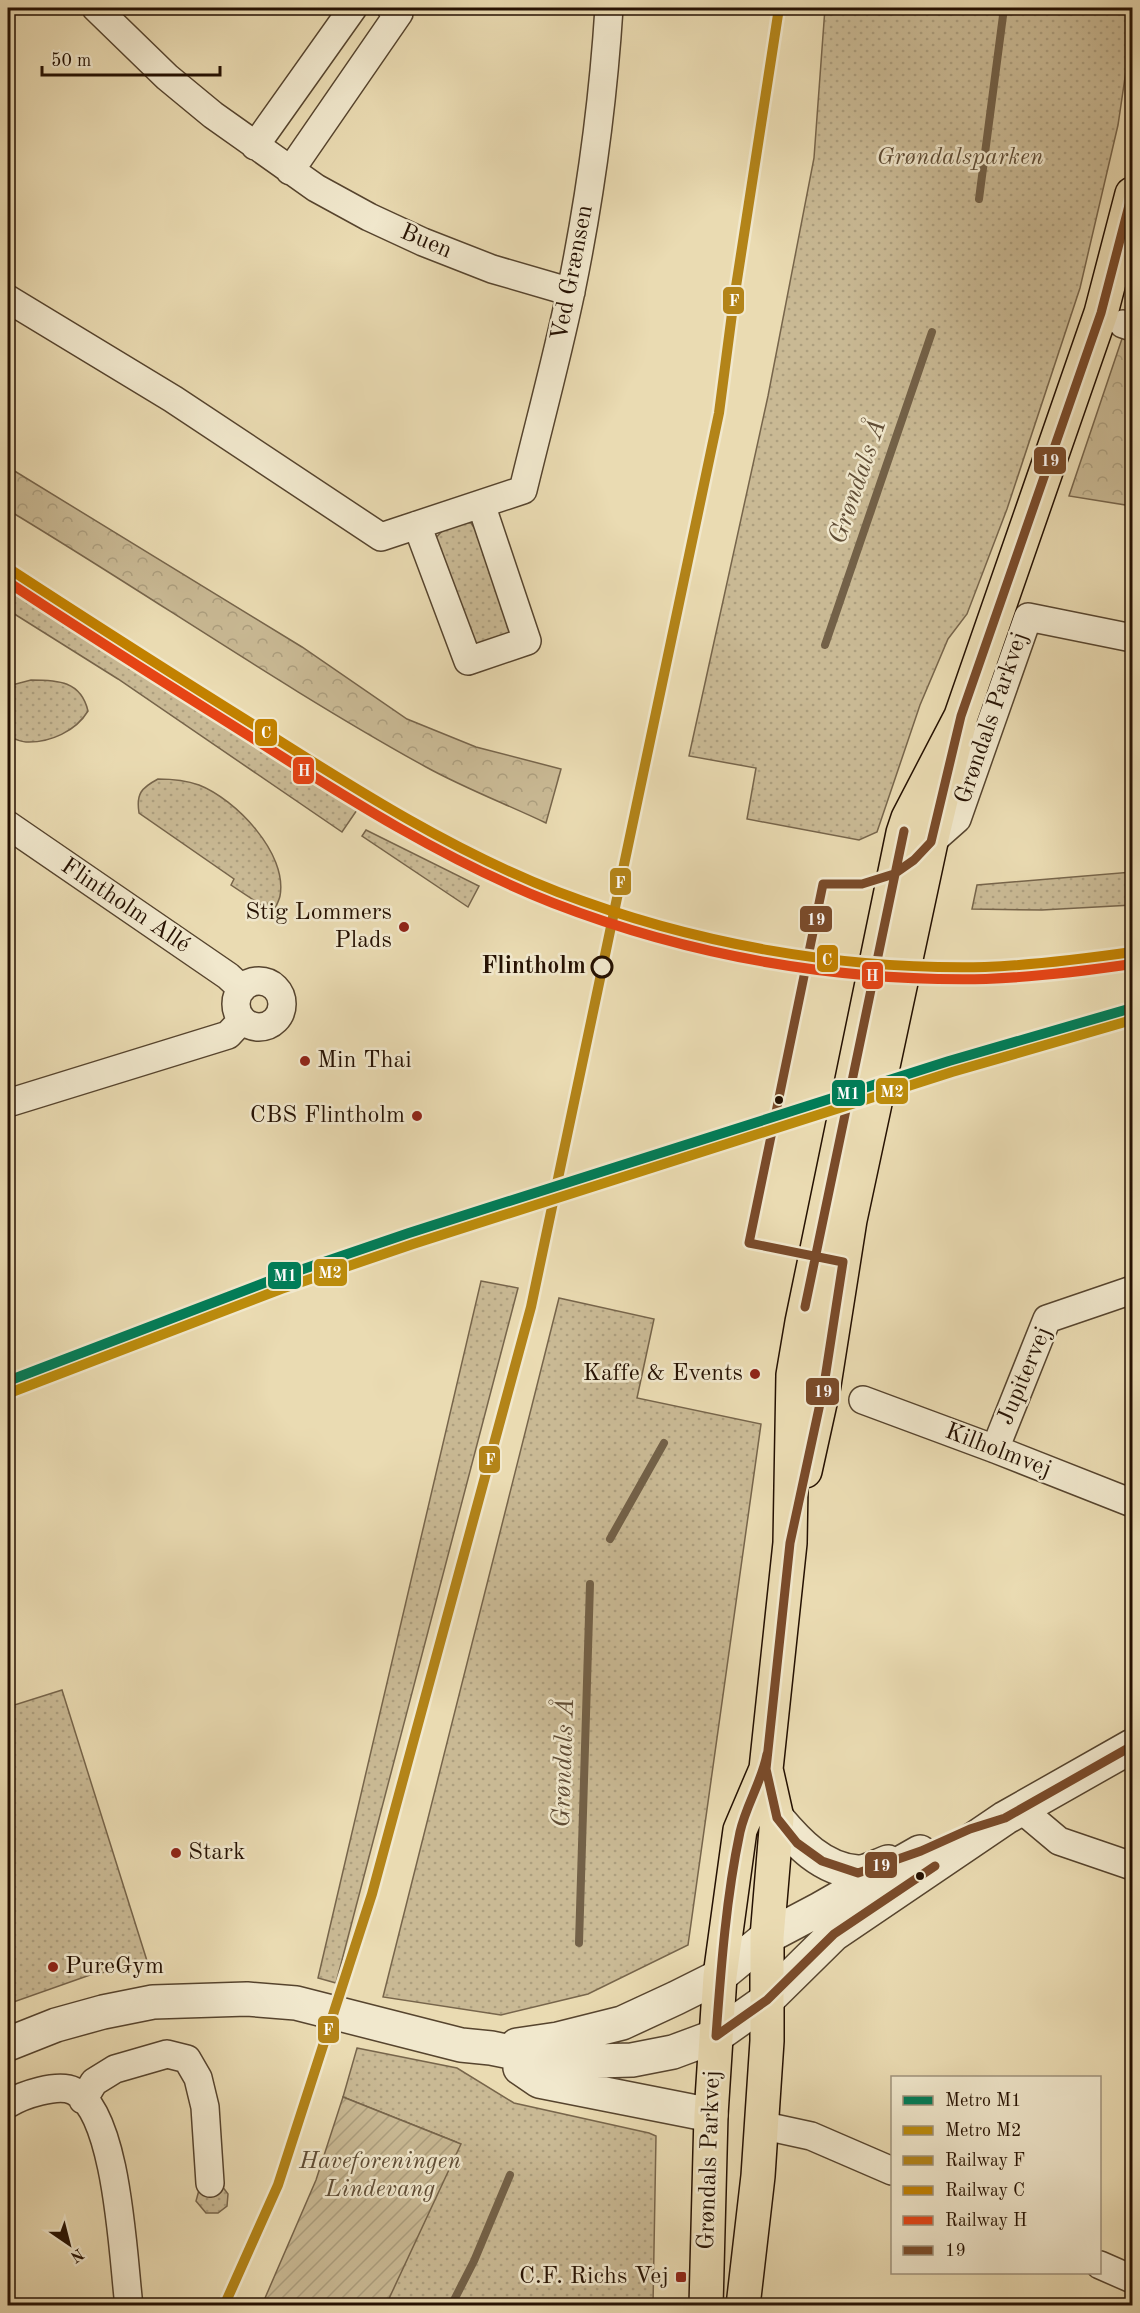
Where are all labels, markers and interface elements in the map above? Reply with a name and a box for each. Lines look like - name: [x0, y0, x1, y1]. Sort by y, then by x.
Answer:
- scale bar: [42, 39, 220, 77]
- text: 50 m: [51, 52, 91, 70]
- park label: Grøndalsparken: [877, 146, 1044, 170]
- street label: Ved Grænsen: [548, 203, 598, 343]
- street label: Buen: [397, 221, 455, 263]
- line badge: F: [722, 286, 745, 315]
- text: F: [729, 294, 740, 310]
- water label: Grøndals Å: [820, 415, 891, 548]
- line badge: 19: [1033, 446, 1067, 475]
- text: 19: [1041, 454, 1059, 470]
- street label: Grøndals Parkvej: [951, 629, 1033, 807]
- line badge: C: [254, 718, 278, 747]
- text: C: [261, 726, 271, 742]
- line badge: H: [292, 756, 315, 785]
- text: H: [297, 764, 311, 780]
- street label: Flintholm Allé: [56, 854, 194, 958]
- line badge: F: [609, 867, 632, 896]
- text: F: [615, 876, 626, 892]
- place label: Stig Lommers Plads: [245, 901, 392, 953]
- line badge: 19: [799, 905, 833, 933]
- text: 19: [807, 913, 825, 929]
- marker: Stig Lommers Plads: [397, 920, 411, 934]
- line badge: C: [816, 944, 839, 973]
- text: C: [822, 953, 832, 969]
- place label: Flintholm: [481, 955, 586, 979]
- marker: Flintholm: [591, 956, 613, 978]
- line badge: H: [861, 961, 884, 990]
- text: H: [865, 969, 879, 985]
- place label: Min Thai: [317, 1049, 412, 1073]
- marker: Min Thai: [298, 1054, 312, 1068]
- line badge: M2: [875, 1077, 909, 1105]
- line badge: M1: [831, 1079, 866, 1107]
- text: M2: [880, 1085, 904, 1101]
- text: M1: [836, 1087, 860, 1103]
- unlabelled marker: [773, 1094, 785, 1106]
- place label: CBS Flintholm: [250, 1104, 405, 1128]
- marker: CBS Flintholm: [410, 1109, 424, 1123]
- line badge: M2: [313, 1258, 348, 1287]
- line badge: M1: [267, 1261, 302, 1290]
- text: M2: [318, 1266, 342, 1282]
- text: M1: [273, 1269, 297, 1285]
- street label: Jupitervej: [994, 1323, 1056, 1429]
- place label: Kaffe & Events: [583, 1362, 743, 1386]
- marker: Kaffe & Events: [748, 1367, 762, 1381]
- line badge: 19: [805, 1377, 840, 1406]
- text: 19: [814, 1385, 832, 1401]
- street label: Kilholmvej: [941, 1420, 1055, 1482]
- line badge: F: [478, 1445, 501, 1474]
- text: F: [485, 1453, 496, 1469]
- water label: Grøndals Å: [544, 1698, 579, 1828]
- place label: Stark: [188, 1841, 245, 1865]
- marker: Stark: [169, 1846, 183, 1860]
- line badge: 19: [864, 1851, 898, 1879]
- text: 19: [872, 1859, 890, 1875]
- unlabelled marker: [914, 1870, 926, 1882]
- place label: PureGym: [65, 1955, 164, 1979]
- marker: PureGym: [46, 1960, 60, 1974]
- line badge: F: [317, 2015, 340, 2044]
- text: F: [323, 2023, 334, 2039]
- street label: Grøndals Parkvej: [695, 2070, 725, 2250]
- legend: [891, 2076, 1101, 2274]
- text: Metro M1: [945, 2092, 1022, 2110]
- text: Metro M2: [945, 2122, 1022, 2140]
- park label: Haveforeningen Lindevang: [298, 2150, 461, 2202]
- text: Railway F: [945, 2152, 1025, 2170]
- text: Railway C: [945, 2182, 1025, 2200]
- text: Railway H: [945, 2212, 1027, 2230]
- north arrow: [39, 2214, 99, 2274]
- text: 19: [945, 2242, 966, 2260]
- text: N: [66, 2245, 86, 2265]
- place label: C.F. Richs Vej: [519, 2265, 669, 2289]
- marker: C.F. Richs Vej: [674, 2270, 688, 2284]

